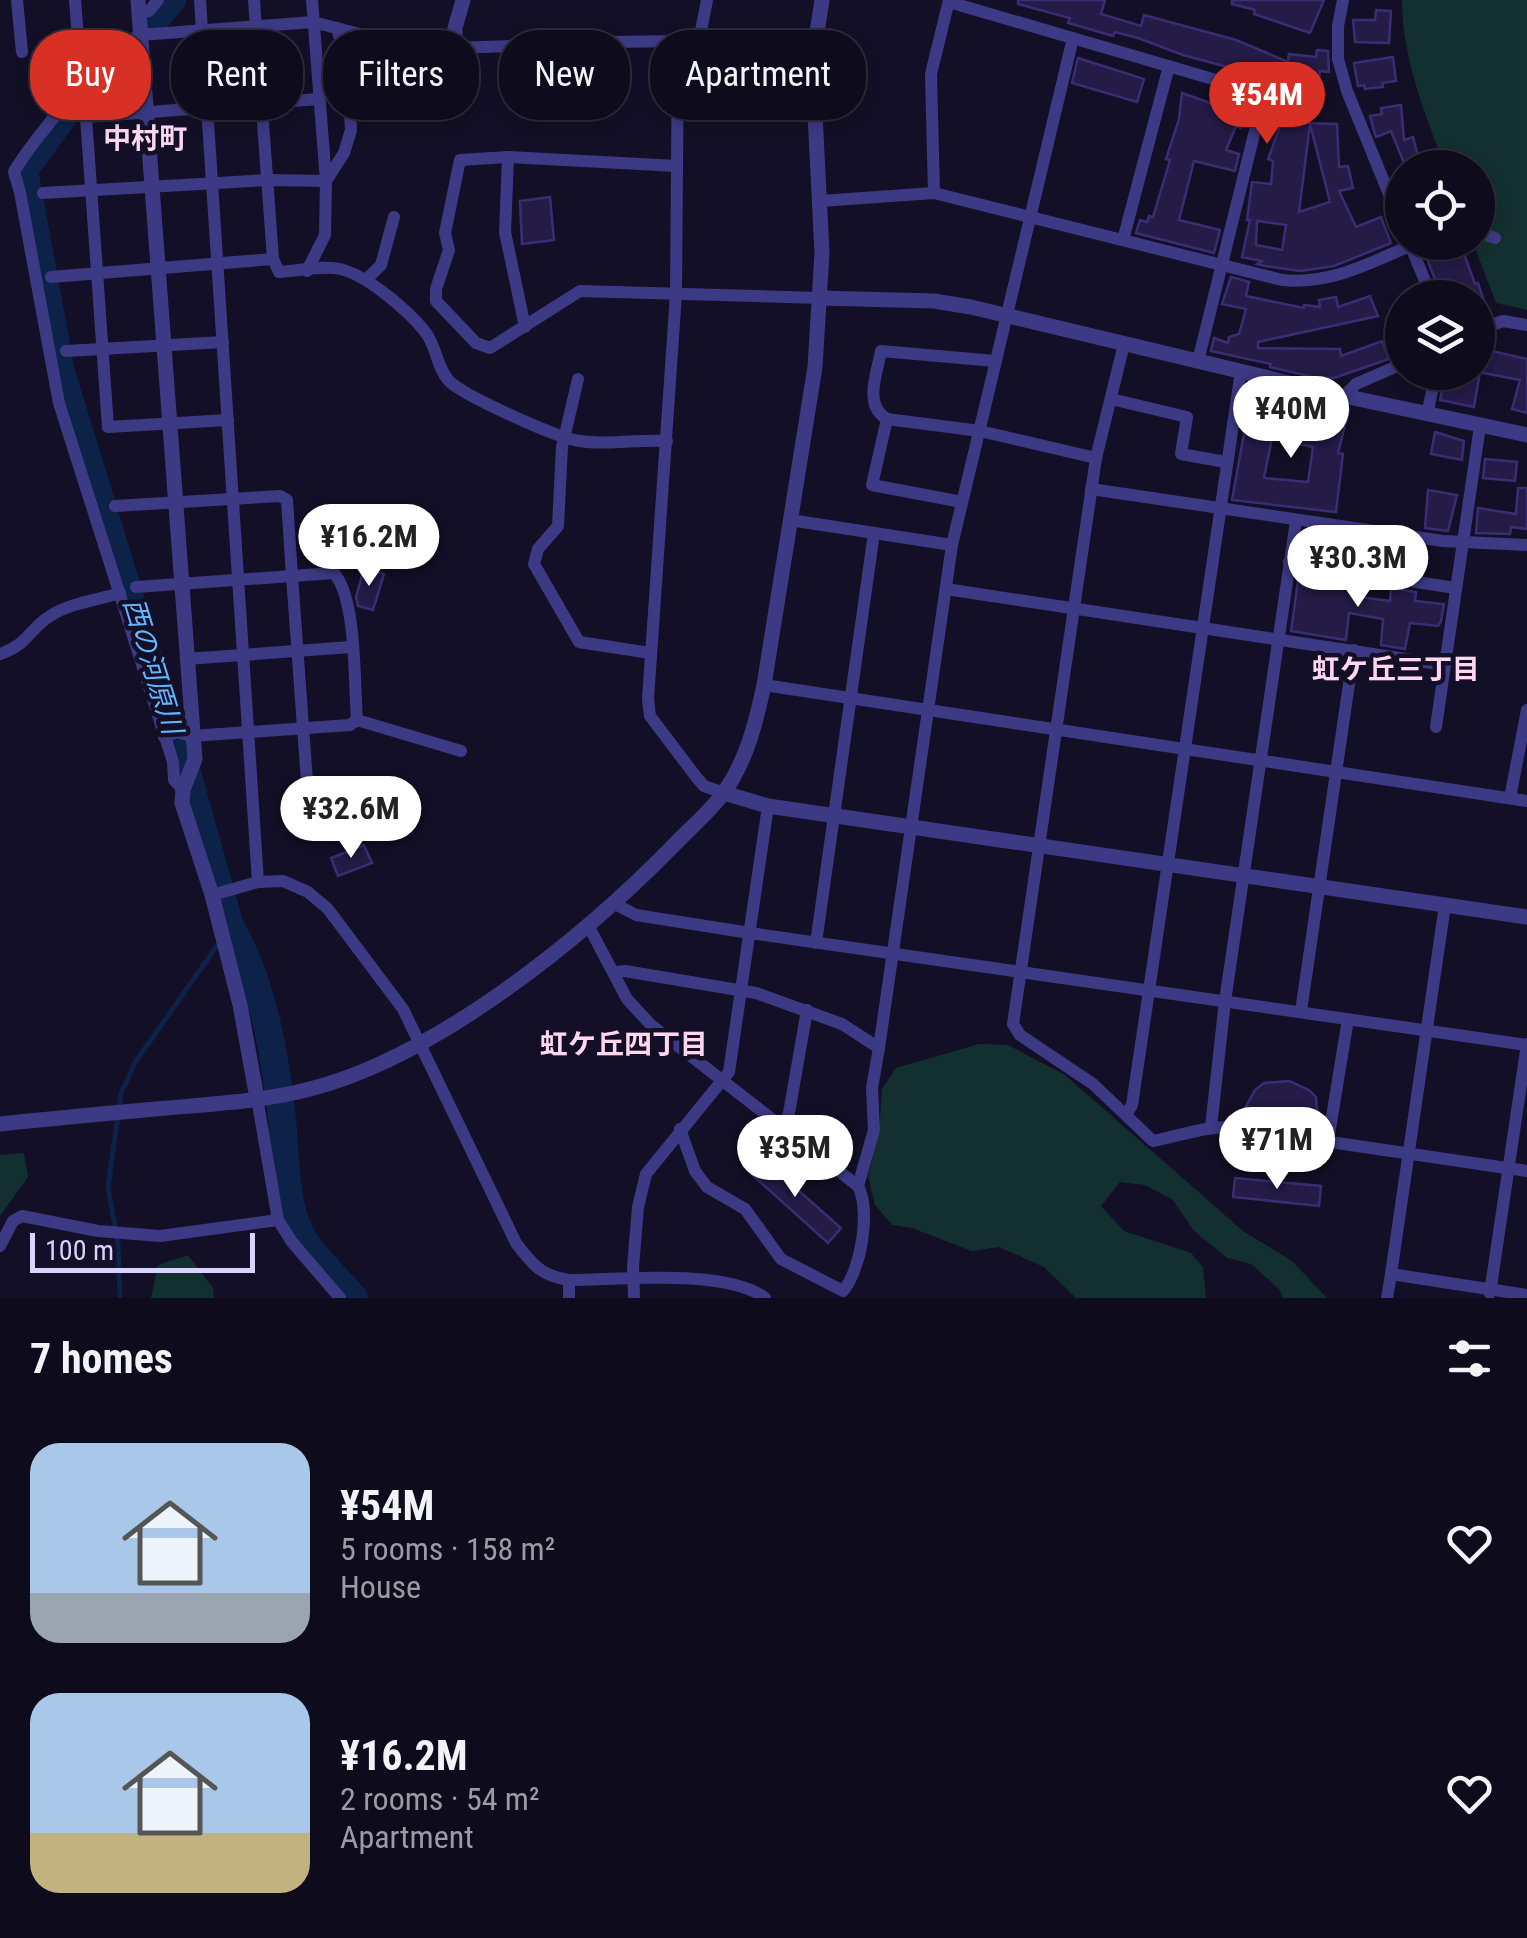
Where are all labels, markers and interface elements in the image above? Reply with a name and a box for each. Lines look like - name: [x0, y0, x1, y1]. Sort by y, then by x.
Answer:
- chip: Buy: [30, 30, 151, 120]
- chip: Rent: [171, 30, 303, 120]
- chip: Filters: [323, 30, 479, 120]
- chip: New: [499, 30, 630, 120]
- chip: Apartment: [650, 30, 866, 120]
- pin: ¥54M: [1208, 62, 1326, 147]
- text: ¥54M: [1231, 75, 1303, 113]
- district label: 中村町: [103, 122, 187, 155]
- map controls: [1385, 150, 1495, 390]
- button: locate: [1385, 150, 1495, 260]
- button: layers: [1385, 280, 1495, 390]
- pin: ¥40M: [1232, 376, 1350, 461]
- text: ¥40M: [1255, 389, 1327, 427]
- pin: ¥16.2M: [288, 504, 450, 589]
- text: ¥16.2M: [320, 517, 418, 555]
- pin: ¥30.3M: [1277, 525, 1439, 610]
- text: ¥30.3M: [1309, 538, 1407, 576]
- water label: 西の河原川: [117, 594, 190, 741]
- district label: 虹ケ丘三丁目: [1312, 653, 1480, 686]
- pin: ¥32.6M: [270, 776, 432, 861]
- text: ¥32.6M: [302, 789, 400, 827]
- district label: 虹ケ丘四丁目: [540, 1028, 708, 1061]
- pin: ¥71M: [1218, 1107, 1336, 1192]
- pin: ¥35M: [736, 1115, 854, 1200]
- text: ¥71M: [1241, 1120, 1313, 1158]
- text: ¥35M: [759, 1128, 831, 1166]
- scale bar: [30, 1228, 255, 1272]
- text: 100 m: [45, 1234, 114, 1267]
- icon: filters: [1442, 1331, 1497, 1386]
- text: 7 homes: [30, 1334, 173, 1383]
- text: ¥54M: [340, 1481, 434, 1530]
- icon: home: [110, 1483, 230, 1603]
- icon: heart: [1442, 1516, 1497, 1571]
- text: 5 rooms · 158 m²: [340, 1530, 555, 1568]
- text: House: [340, 1568, 421, 1606]
- text: ¥16.2M: [340, 1731, 468, 1780]
- icon: home: [110, 1733, 230, 1853]
- icon: heart: [1442, 1766, 1497, 1821]
- text: 2 rooms · 54 m²: [340, 1780, 539, 1818]
- text: Apartment: [340, 1818, 474, 1856]

